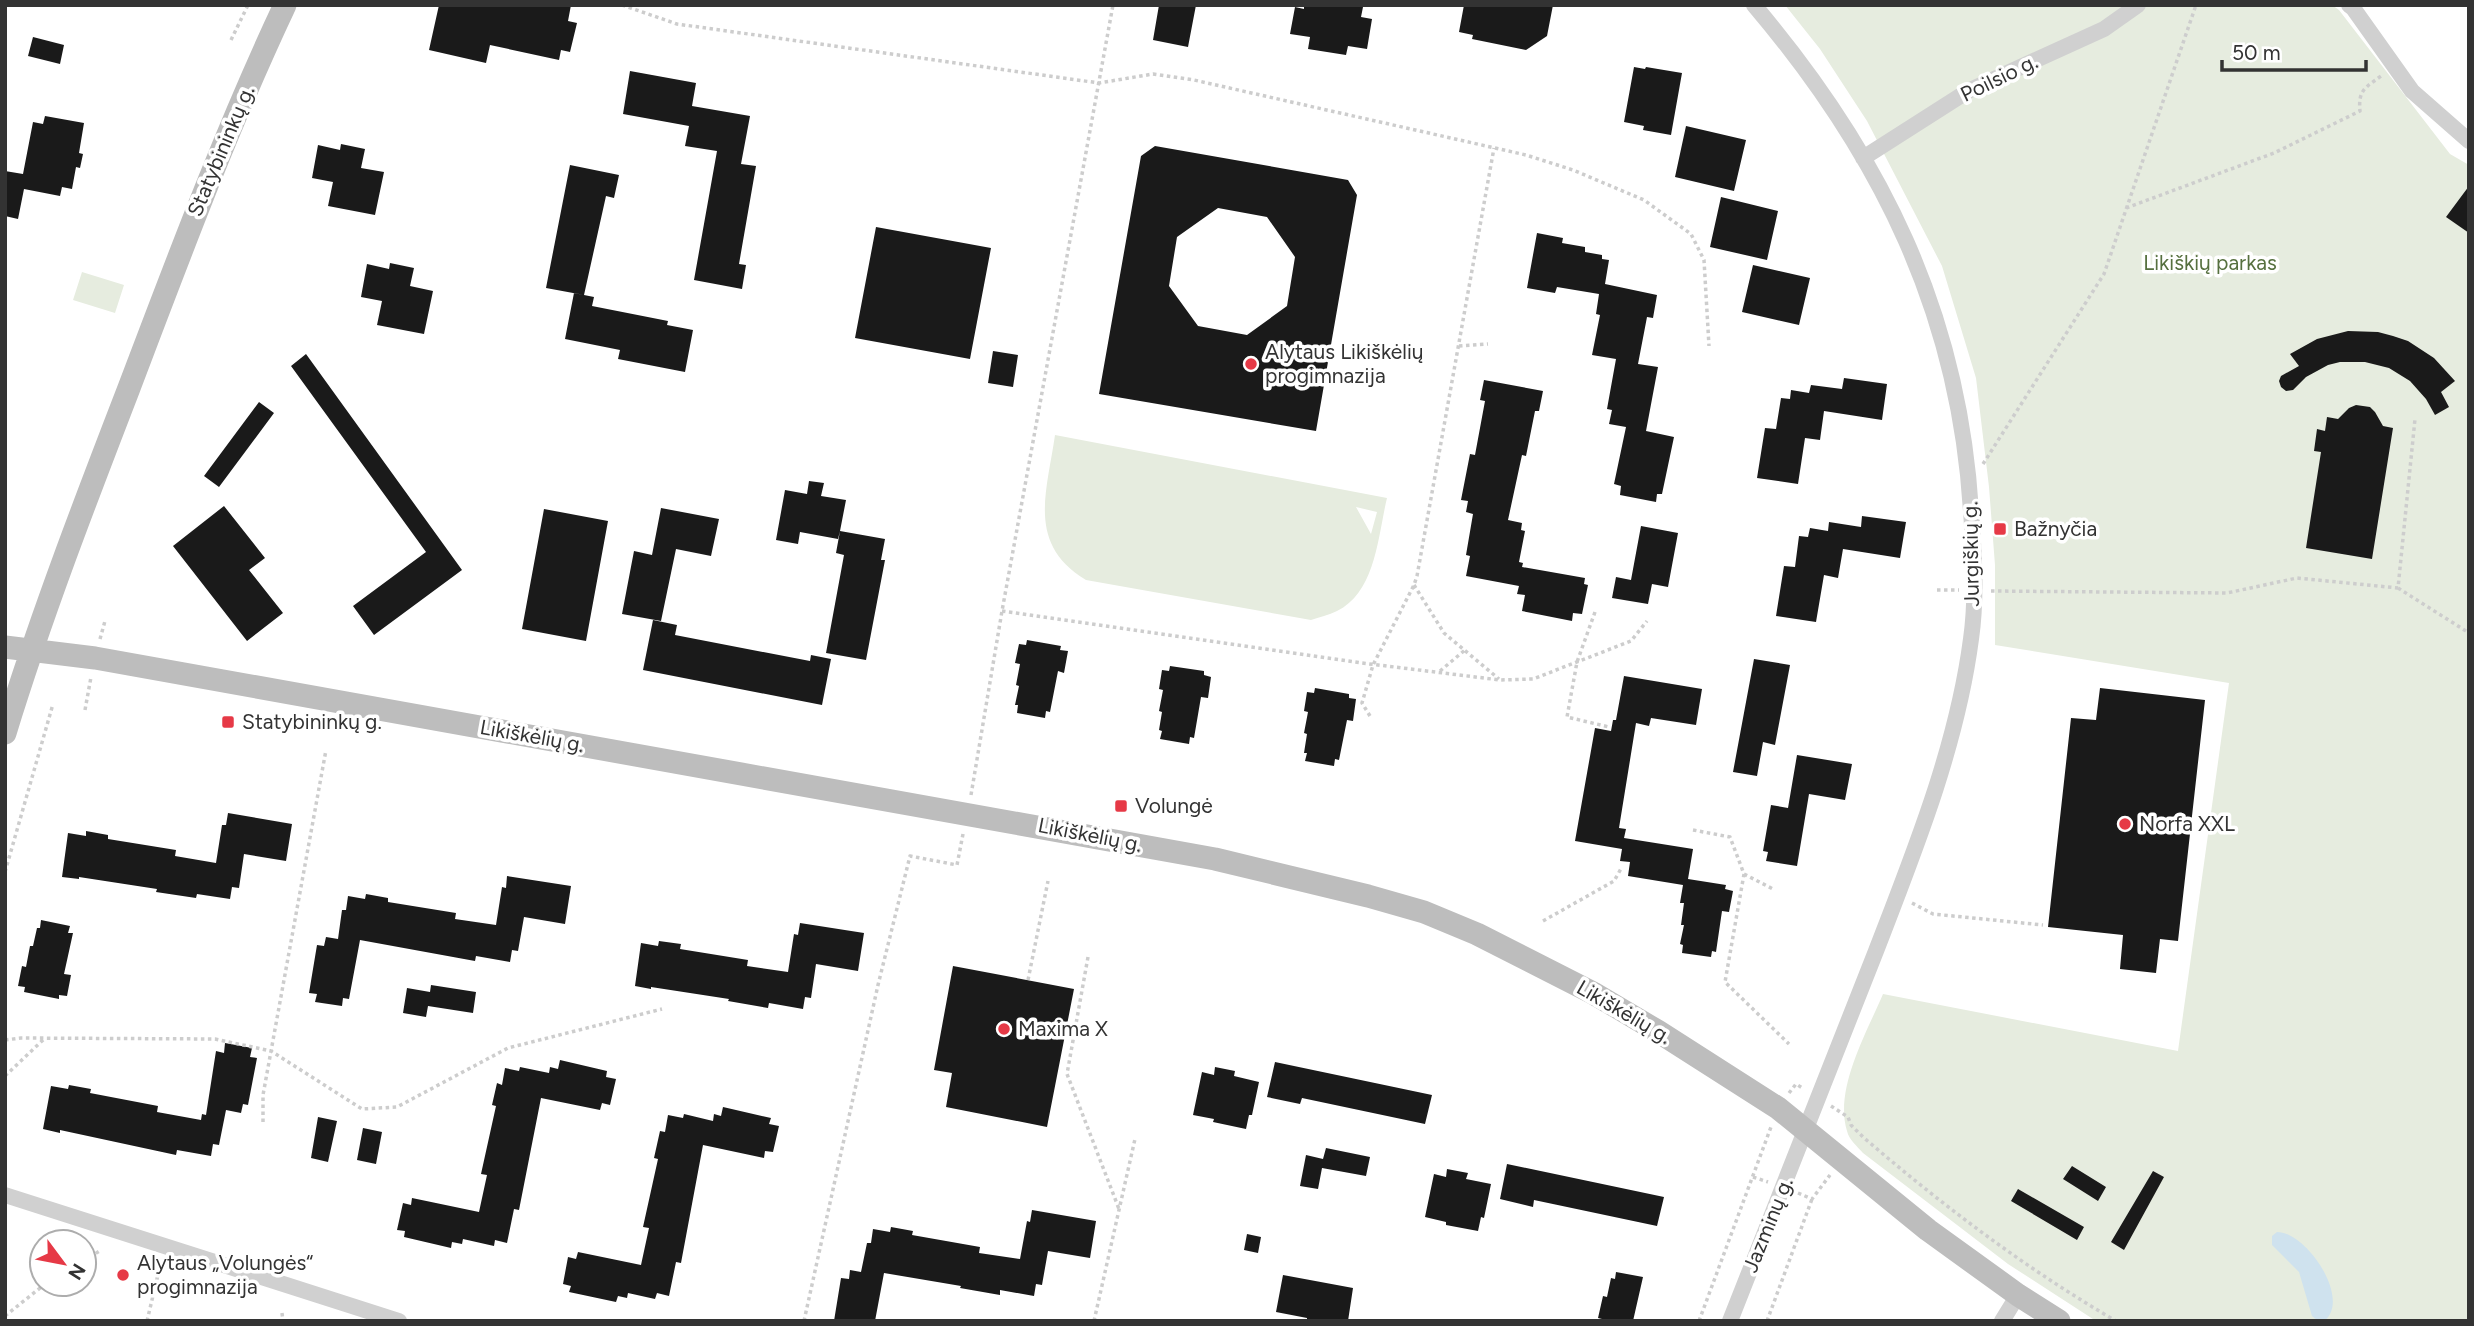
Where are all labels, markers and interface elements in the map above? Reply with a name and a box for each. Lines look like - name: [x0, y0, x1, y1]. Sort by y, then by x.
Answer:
- scale bar: [2222, 28, 2366, 72]
- text: 50 m: [2232, 40, 2281, 65]
- street label: Poilsio g.: [1956, 48, 2041, 107]
- street label: Statybininkų g.: [182, 82, 259, 220]
- park label: Likiškių parkas: [2143, 250, 2277, 275]
- place label: Alytaus Likiškėlių progimnazija: [1265, 339, 1424, 388]
- marker: Alytaus Likiškėlių progimnazija: [1243, 356, 1259, 372]
- street label: Jurgiškių g.: [1957, 501, 1984, 607]
- place label: Bažnyčia: [2014, 516, 2097, 541]
- marker: Bažnyčia: [1992, 521, 2008, 537]
- place label: Statybininkų g.: [242, 709, 382, 734]
- marker: Statybininkų g.: [220, 714, 236, 730]
- street label: Likiškėlių g.: [478, 714, 586, 757]
- place label: Volungė: [1135, 793, 1213, 818]
- marker: Volungė: [1113, 798, 1129, 814]
- place label: Norfa XXL: [2139, 811, 2235, 836]
- street label: Likiškėlių g.: [1036, 812, 1144, 857]
- marker: Norfa XXL: [2117, 816, 2133, 832]
- street label: Likiškėlių g.: [1572, 974, 1676, 1049]
- place label: Maxima X: [1018, 1016, 1108, 1041]
- marker: Maxima X: [996, 1021, 1012, 1037]
- street label: Jazminų g.: [1737, 1174, 1798, 1276]
- north arrow: [28, 1228, 98, 1298]
- place label: Alytaus „Volungės“ progimnazija: [137, 1250, 313, 1299]
- text: N: [63, 1259, 91, 1284]
- marker: Alytaus „Volungės“ progimnazija: [115, 1267, 131, 1283]

